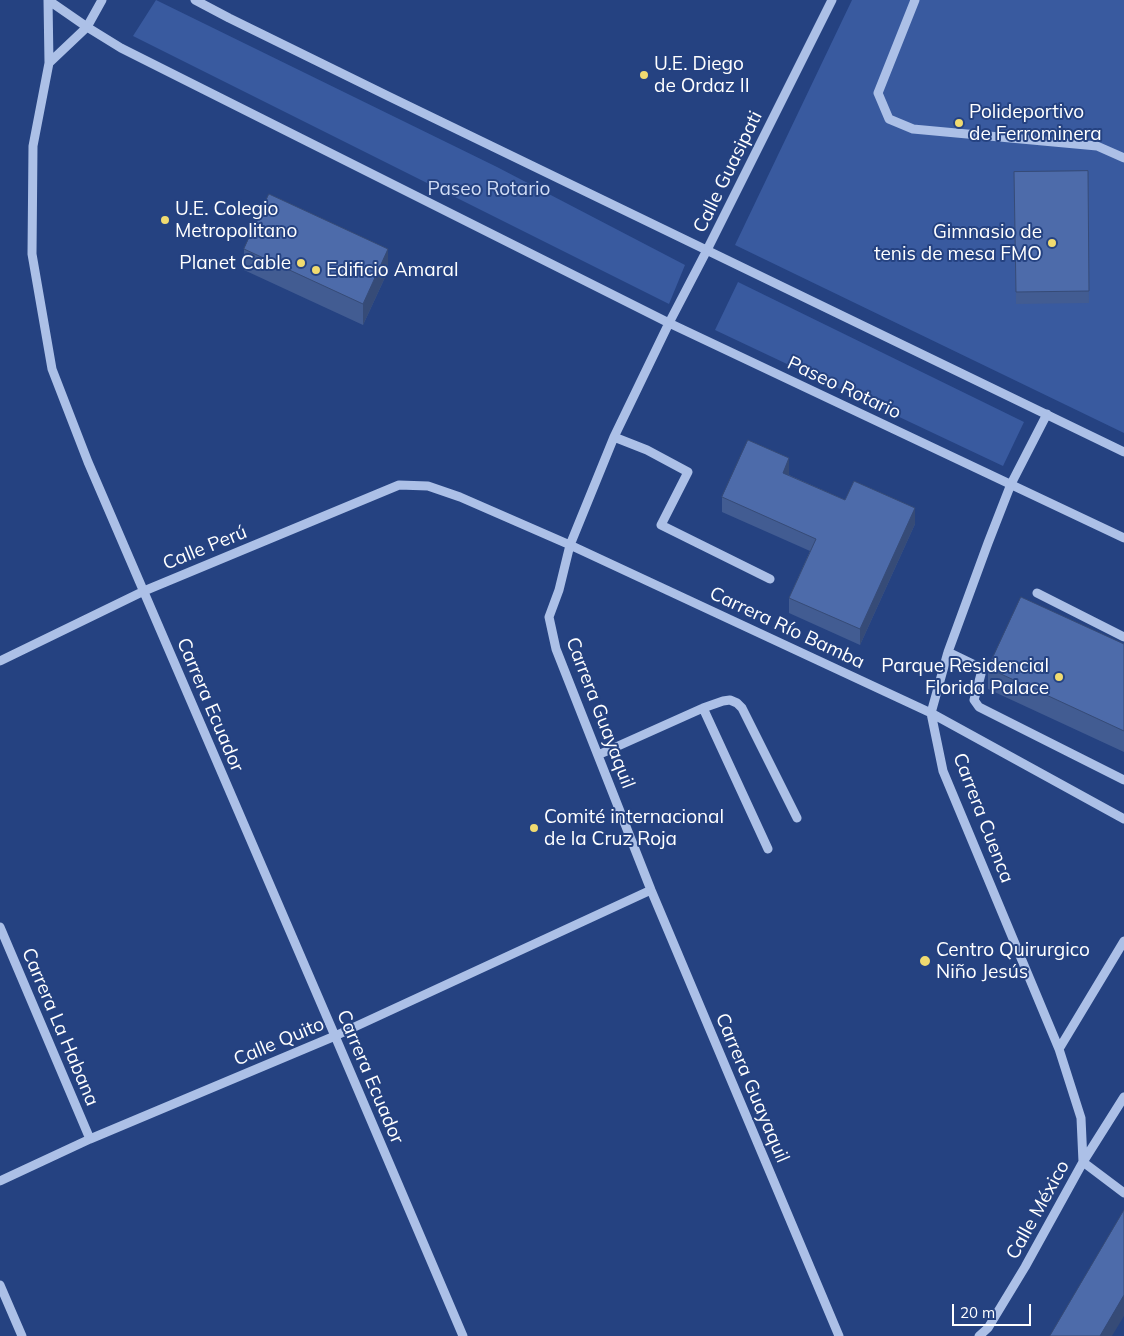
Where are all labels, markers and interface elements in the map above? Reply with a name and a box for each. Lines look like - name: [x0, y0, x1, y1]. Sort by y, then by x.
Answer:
- place label: U.E. Diego de Ordaz II: [654, 53, 750, 97]
- marker: U.E. Diego de Ordaz II: [638, 69, 650, 81]
- place label: Polideportivo de Ferrominera: [969, 101, 1102, 145]
- street label: Calle Guasipati: [689, 107, 767, 237]
- marker: Polideportivo de Ferrominera: [953, 117, 965, 129]
- park label: Paseo Rotario: [428, 178, 550, 200]
- place label: U.E. Colegio Metropolitano: [175, 198, 297, 242]
- marker: U.E. Colegio Metropolitano: [159, 214, 171, 226]
- place label: Gimnasio de tenis de mesa FMO: [874, 221, 1042, 265]
- marker: Gimnasio de tenis de mesa FMO: [1046, 237, 1058, 249]
- place label: Planet Cable: [179, 252, 291, 274]
- marker: Planet Cable: [295, 257, 307, 269]
- place label: Edificio Amaral: [326, 259, 458, 281]
- marker: Edificio Amaral: [310, 264, 322, 276]
- street label: Paseo Rotario: [783, 352, 905, 424]
- street label: Calle Perú: [160, 521, 250, 575]
- street label: Carrera Río Bamba: [706, 582, 868, 674]
- street label: Carrera Guayaquil: [561, 634, 639, 792]
- street label: Carrera Ecuador: [172, 635, 248, 775]
- place label: Parque Residencial Florida Palace: [881, 655, 1049, 699]
- marker: Parque Residencial Florida Palace: [1053, 671, 1065, 683]
- street label: Carrera Cuenca: [948, 750, 1018, 886]
- place label: Comité internacional de la Cruz Roja: [544, 806, 724, 850]
- marker: Comité internacional de la Cruz Roja: [528, 822, 540, 834]
- place label: Centro Quirurgico Niño Jesús: [936, 939, 1090, 983]
- street label: Carrera La Habana: [16, 945, 104, 1109]
- marker: Centro Quirurgico Niño Jesús: [918, 954, 932, 968]
- street label: Carrera Ecuador: [332, 1007, 408, 1147]
- street label: Carrera Guayaquil: [710, 1010, 794, 1166]
- street label: Calle Quito: [230, 1013, 328, 1071]
- street label: Calle México: [1001, 1156, 1075, 1264]
- scale bar: [954, 1294, 1033, 1326]
- text: 20 m: [960, 1303, 995, 1322]

